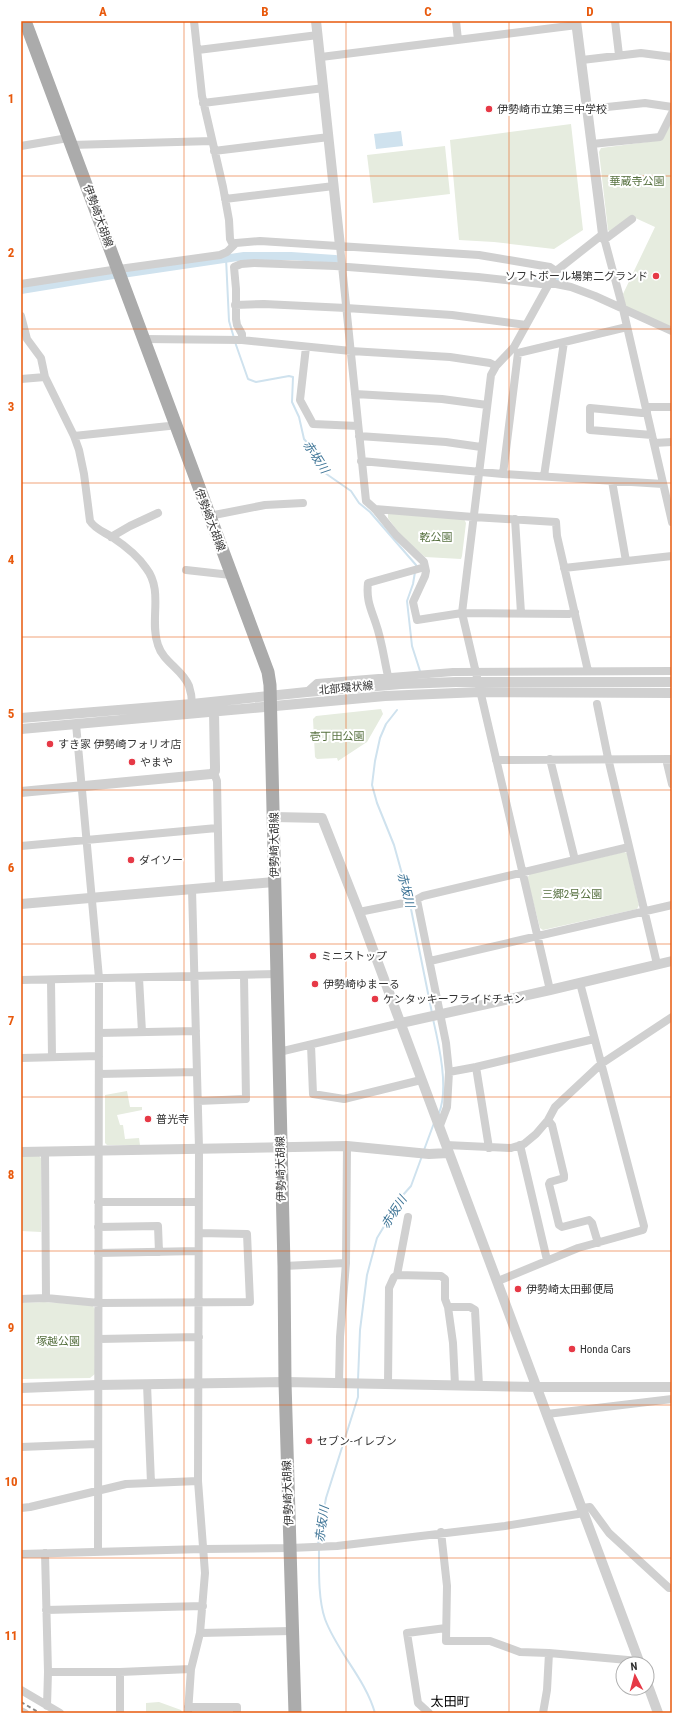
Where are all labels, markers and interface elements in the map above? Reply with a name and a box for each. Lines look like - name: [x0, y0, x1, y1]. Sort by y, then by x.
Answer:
- text: A: [99, 4, 107, 19]
- text: B: [261, 4, 269, 19]
- text: C: [424, 4, 432, 19]
- text: D: [586, 4, 594, 19]
- text: 1: [8, 91, 14, 106]
- place label: 伊勢崎市立第三中学校: [497, 103, 607, 116]
- marker: 伊勢崎市立第三中学校: [484, 104, 494, 114]
- park label: 華蔵寺公園: [610, 175, 665, 188]
- street label: 伊勢崎大胡線: [81, 183, 115, 249]
- text: 2: [8, 245, 15, 260]
- place label: ソフトボール場第二グランド: [505, 270, 648, 283]
- marker: ソフトボール場第二グランド: [651, 271, 661, 281]
- text: 3: [8, 399, 14, 414]
- water label: 赤坂川: [300, 438, 333, 478]
- street label: 伊勢崎大胡線: [192, 487, 228, 553]
- park label: 乾公園: [420, 531, 453, 544]
- text: 4: [8, 552, 15, 567]
- street label: 北部環状線: [318, 679, 374, 697]
- text: 5: [8, 706, 15, 721]
- park label: 壱丁田公園: [310, 730, 365, 743]
- place label: すき家 伊勢崎フォリオ店: [58, 738, 182, 751]
- marker: すき家 伊勢崎フォリオ店: [45, 739, 55, 749]
- place label: やまや: [140, 756, 173, 769]
- marker: やまや: [127, 757, 137, 767]
- street label: 伊勢崎大胡線: [268, 812, 281, 878]
- place label: ダイソー: [139, 854, 183, 867]
- marker: ダイソー: [126, 855, 136, 865]
- text: 6: [8, 860, 15, 875]
- water label: 赤坂川: [395, 871, 418, 911]
- park label: 三郷2号公園: [542, 888, 602, 901]
- place label: ミニストップ: [321, 950, 387, 963]
- marker: ミニストップ: [308, 951, 318, 961]
- place label: 伊勢崎ゆまーる: [323, 978, 400, 991]
- marker: 伊勢崎ゆまーる: [310, 979, 320, 989]
- place label: ケンタッキーフライドチキン: [383, 993, 525, 1006]
- marker: ケンタッキーフライドチキン: [370, 994, 380, 1004]
- text: 7: [8, 1013, 15, 1028]
- place label: 普光寺: [156, 1113, 189, 1126]
- marker: 普光寺: [143, 1114, 153, 1124]
- street label: 伊勢崎大胡線: [274, 1136, 288, 1202]
- text: 8: [8, 1167, 14, 1182]
- water label: 赤坂川: [378, 1191, 411, 1231]
- place label: 伊勢崎太田郵便局: [526, 1283, 614, 1296]
- marker: 伊勢崎太田郵便局: [513, 1284, 523, 1294]
- text: 9: [8, 1320, 14, 1335]
- park label: 塚越公園: [36, 1335, 80, 1348]
- place label: Honda Cars: [580, 1343, 631, 1356]
- marker: Honda Cars: [567, 1344, 577, 1354]
- place label: セブン-イレブン: [317, 1435, 397, 1448]
- marker: セブン-イレブン: [304, 1436, 314, 1446]
- street label: 伊勢崎大胡線: [280, 1460, 296, 1526]
- text: 10: [4, 1474, 18, 1489]
- water label: 赤坂川: [313, 1503, 332, 1543]
- text: 11: [4, 1628, 18, 1643]
- north arrow: [615, 1656, 655, 1696]
- text: N: [630, 1660, 638, 1673]
- district label: 太田町: [430, 1694, 470, 1709]

